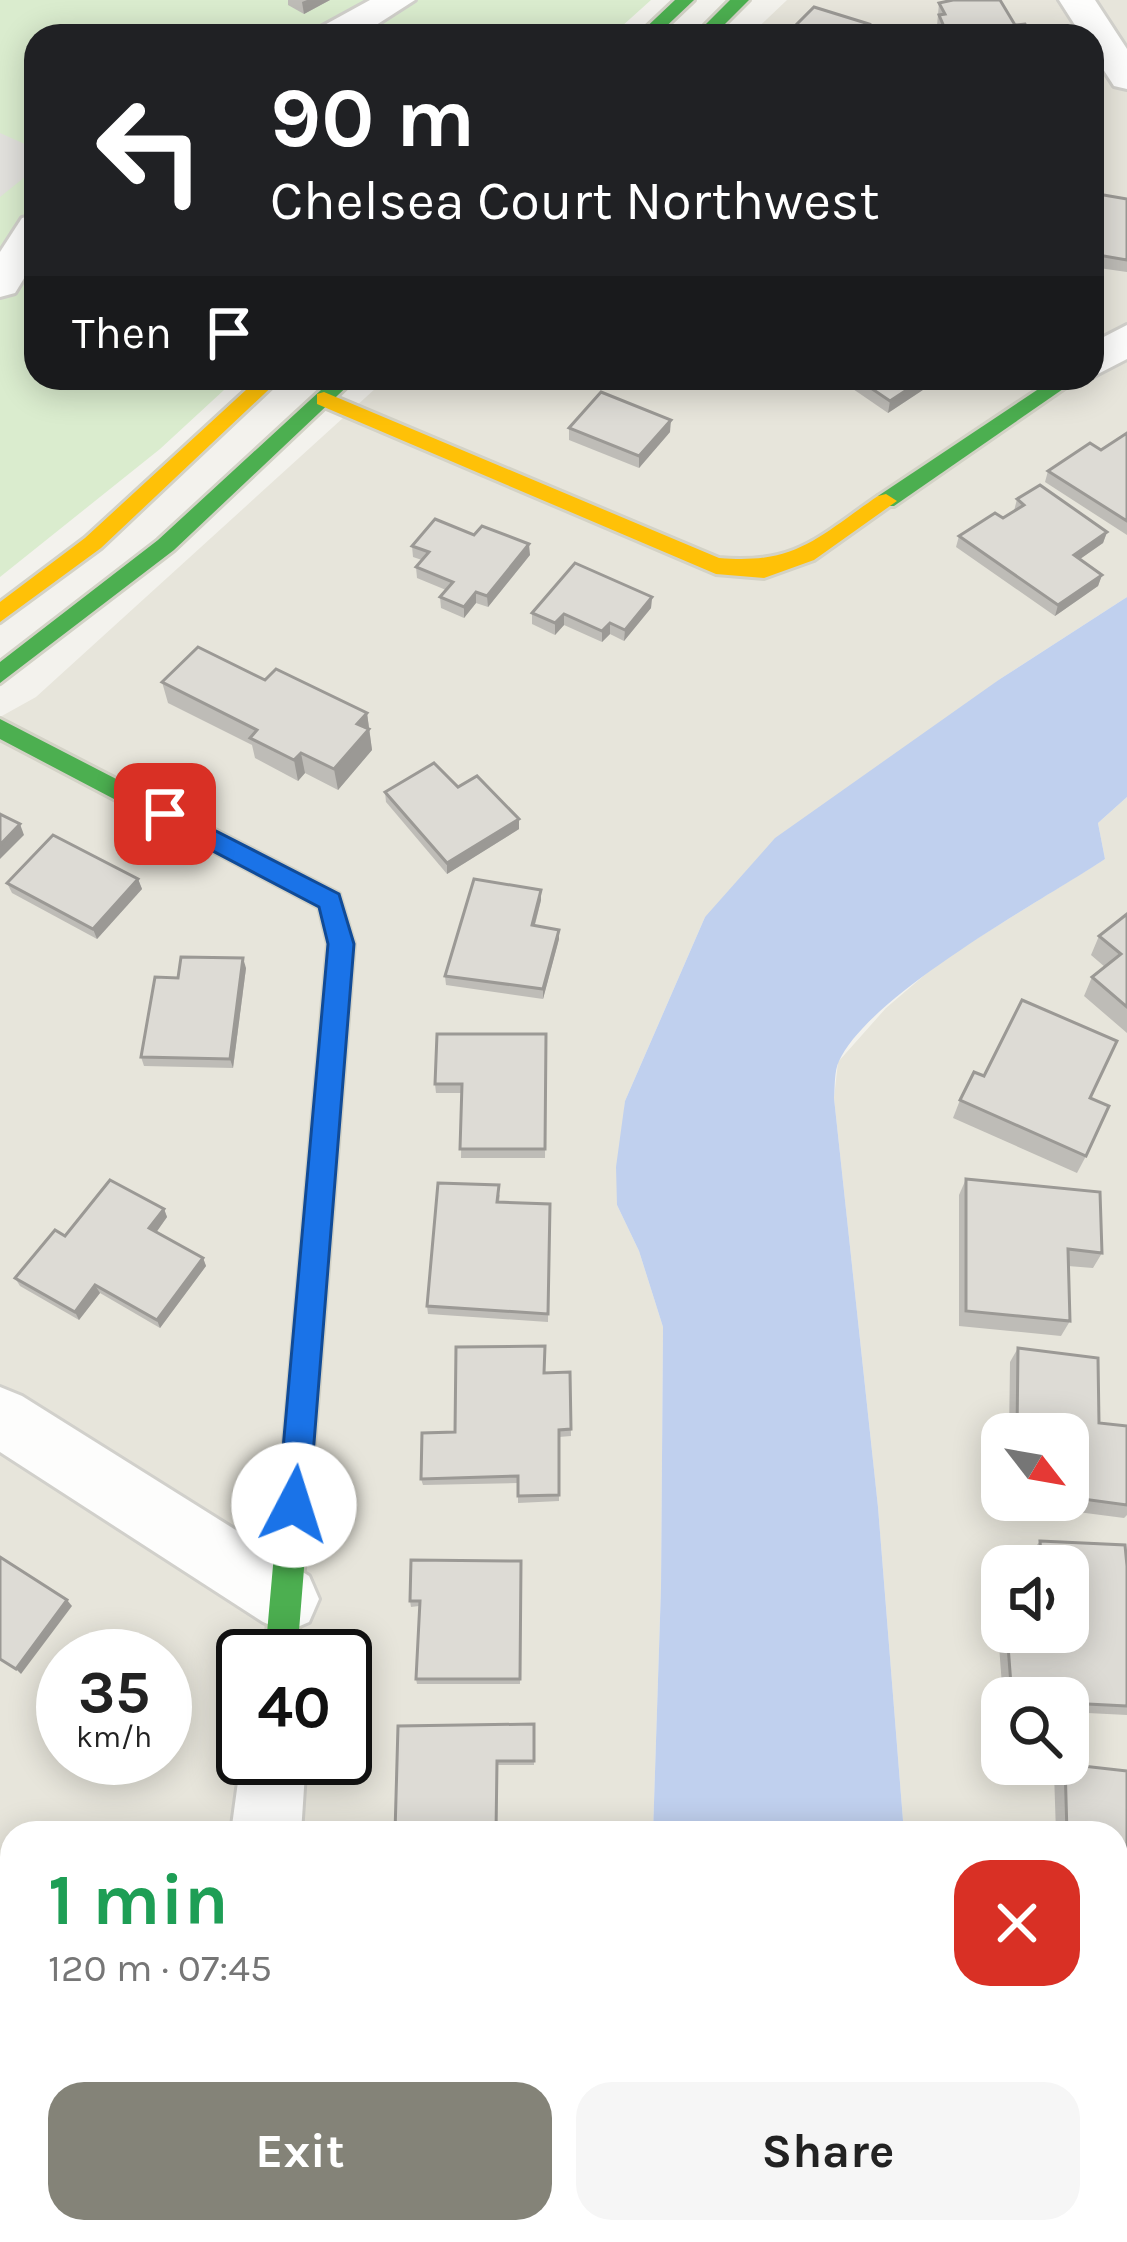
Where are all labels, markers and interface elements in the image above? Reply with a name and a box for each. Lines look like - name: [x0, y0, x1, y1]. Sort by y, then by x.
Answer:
- text: 90 m: [270, 69, 475, 167]
- icon: left: [72, 72, 228, 228]
- text: Chelsea Court Northwest: [270, 169, 880, 233]
- icon: arrive: [196, 300, 262, 366]
- text: Then: [72, 307, 172, 359]
- pin: [114, 763, 216, 865]
- icon: arrive: [132, 781, 198, 847]
- north arrow: [981, 1413, 1089, 1521]
- map controls: [981, 1413, 1089, 1785]
- position arrow: [231, 1442, 357, 1568]
- button: sound: [981, 1545, 1089, 1653]
- speed limit sign: 40: [216, 1629, 372, 1785]
- text: 35: [78, 1657, 150, 1727]
- button: search: [981, 1677, 1089, 1785]
- text: km/h: [76, 1719, 152, 1755]
- text: 1 min: [48, 1858, 229, 1942]
- button: close: [954, 1860, 1080, 1986]
- text: 120 m · 07:45: [48, 1945, 272, 1991]
- button: Exit: [48, 2082, 552, 2220]
- button: Share: [576, 2082, 1080, 2220]

